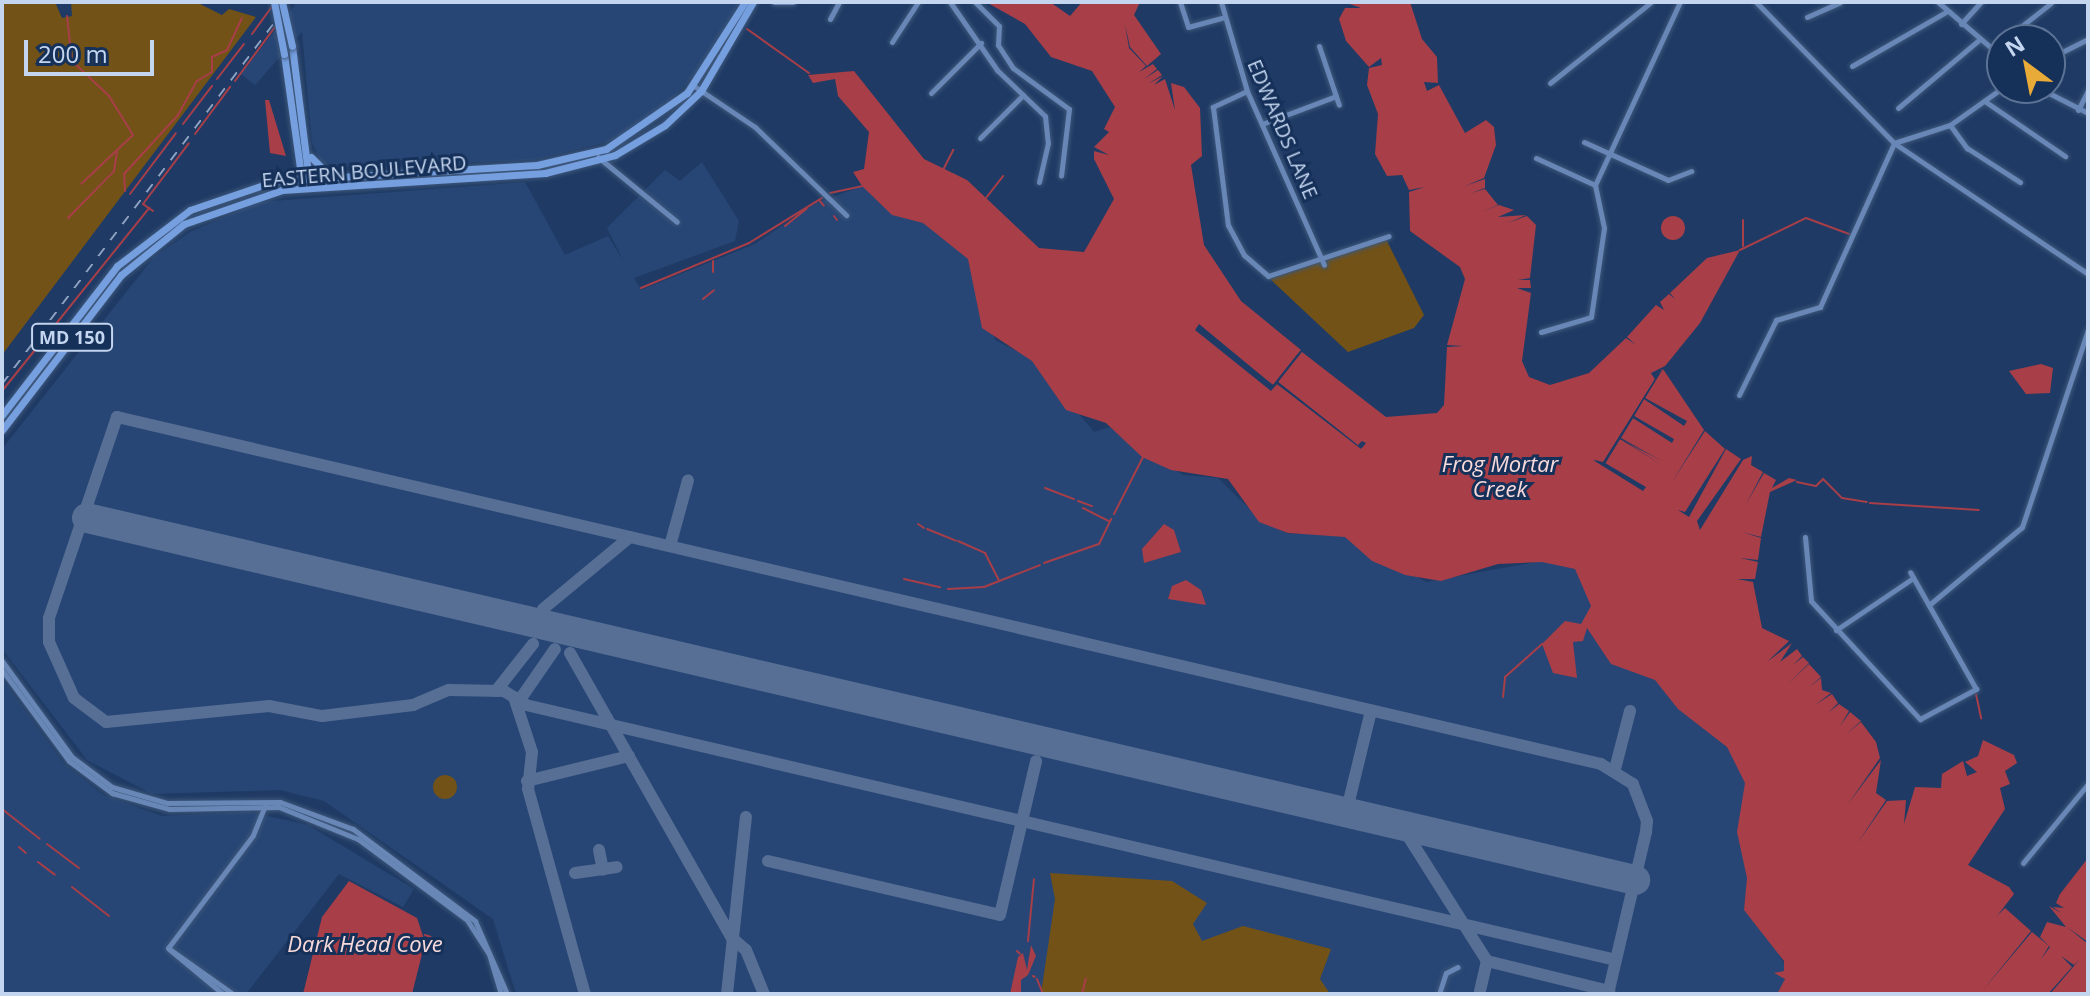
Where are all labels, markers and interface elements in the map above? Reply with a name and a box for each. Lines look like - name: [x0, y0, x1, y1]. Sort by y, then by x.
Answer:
- scale bar: [28, 24, 158, 74]
- north arrow: [1986, 24, 2066, 104]
- text: N: [1999, 28, 2030, 63]
- text: 200 m: [38, 37, 108, 70]
- street label: EDWARDS LANE: [1243, 56, 1323, 202]
- street label: EASTERN BOULEVARD: [261, 150, 467, 192]
- road number: MD 150: [30, 323, 114, 351]
- water label: Frog Mortar Creek: [1442, 450, 1558, 502]
- water label: Dark Head Cove: [287, 931, 443, 957]

